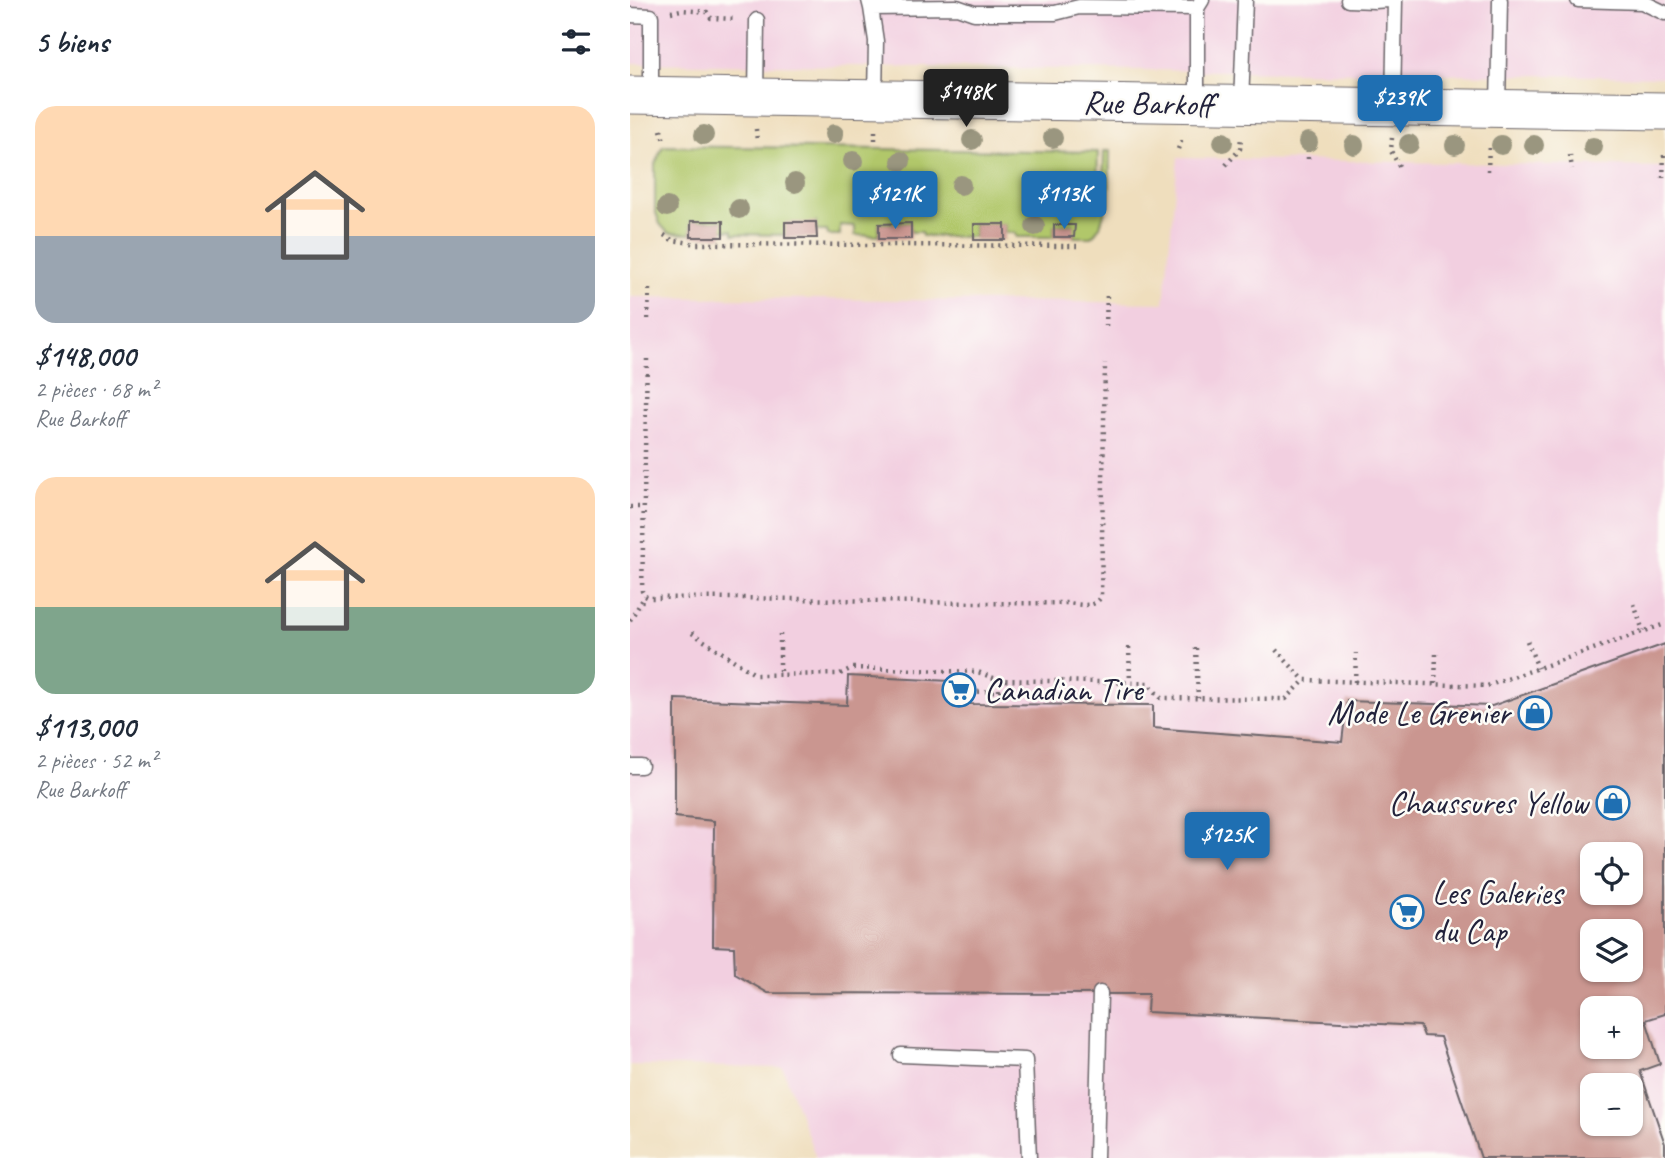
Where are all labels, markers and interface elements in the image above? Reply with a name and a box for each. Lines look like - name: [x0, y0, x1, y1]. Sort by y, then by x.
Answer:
- text: 5 biens: [35, 23, 109, 61]
- icon: filters: [557, 23, 595, 61]
- pin: $148K: [917, 69, 1015, 129]
- pin: $239K: [1351, 76, 1449, 135]
- text: $148K: [939, 77, 993, 106]
- street label: Rue Barkoff: [1083, 81, 1220, 125]
- text: $239K: [1374, 83, 1426, 112]
- icon: home: [252, 152, 378, 278]
- pin: $121K: [846, 172, 944, 231]
- pin: $113K: [1015, 172, 1113, 231]
- text: $121K: [868, 179, 922, 208]
- text: $113K: [1037, 179, 1091, 208]
- text: $148,000: [35, 337, 135, 375]
- text: 2 pièces · 68 m²: [35, 375, 157, 404]
- text: Rue Barkoff: [35, 404, 126, 433]
- icon: home: [252, 523, 378, 649]
- place label: Canadian Tire: [984, 669, 1145, 711]
- supermarket icon: Canadian Tire: [940, 671, 978, 709]
- place label: Mode Le Grenier: [1327, 692, 1513, 734]
- shop icon: Mode Le Grenier: [1516, 694, 1554, 732]
- text: $113,000: [35, 708, 135, 746]
- text: 2 pièces · 52 m²: [35, 746, 157, 775]
- text: Rue Barkoff: [35, 775, 126, 804]
- place label: Chaussures Yellow: [1389, 782, 1591, 824]
- shop icon: Chaussures Yellow: [1594, 784, 1632, 822]
- pin: $125K: [1178, 812, 1276, 872]
- text: $125K: [1201, 820, 1253, 849]
- map controls: [1580, 842, 1643, 1136]
- button: locate: [1580, 842, 1643, 905]
- place label: Les Galeries du Cap: [1432, 872, 1565, 952]
- supermarket icon: Les Galeries du Cap: [1388, 893, 1426, 931]
- button: layers: [1580, 919, 1643, 982]
- button: +: [1580, 996, 1643, 1059]
- button: −: [1580, 1073, 1643, 1136]

